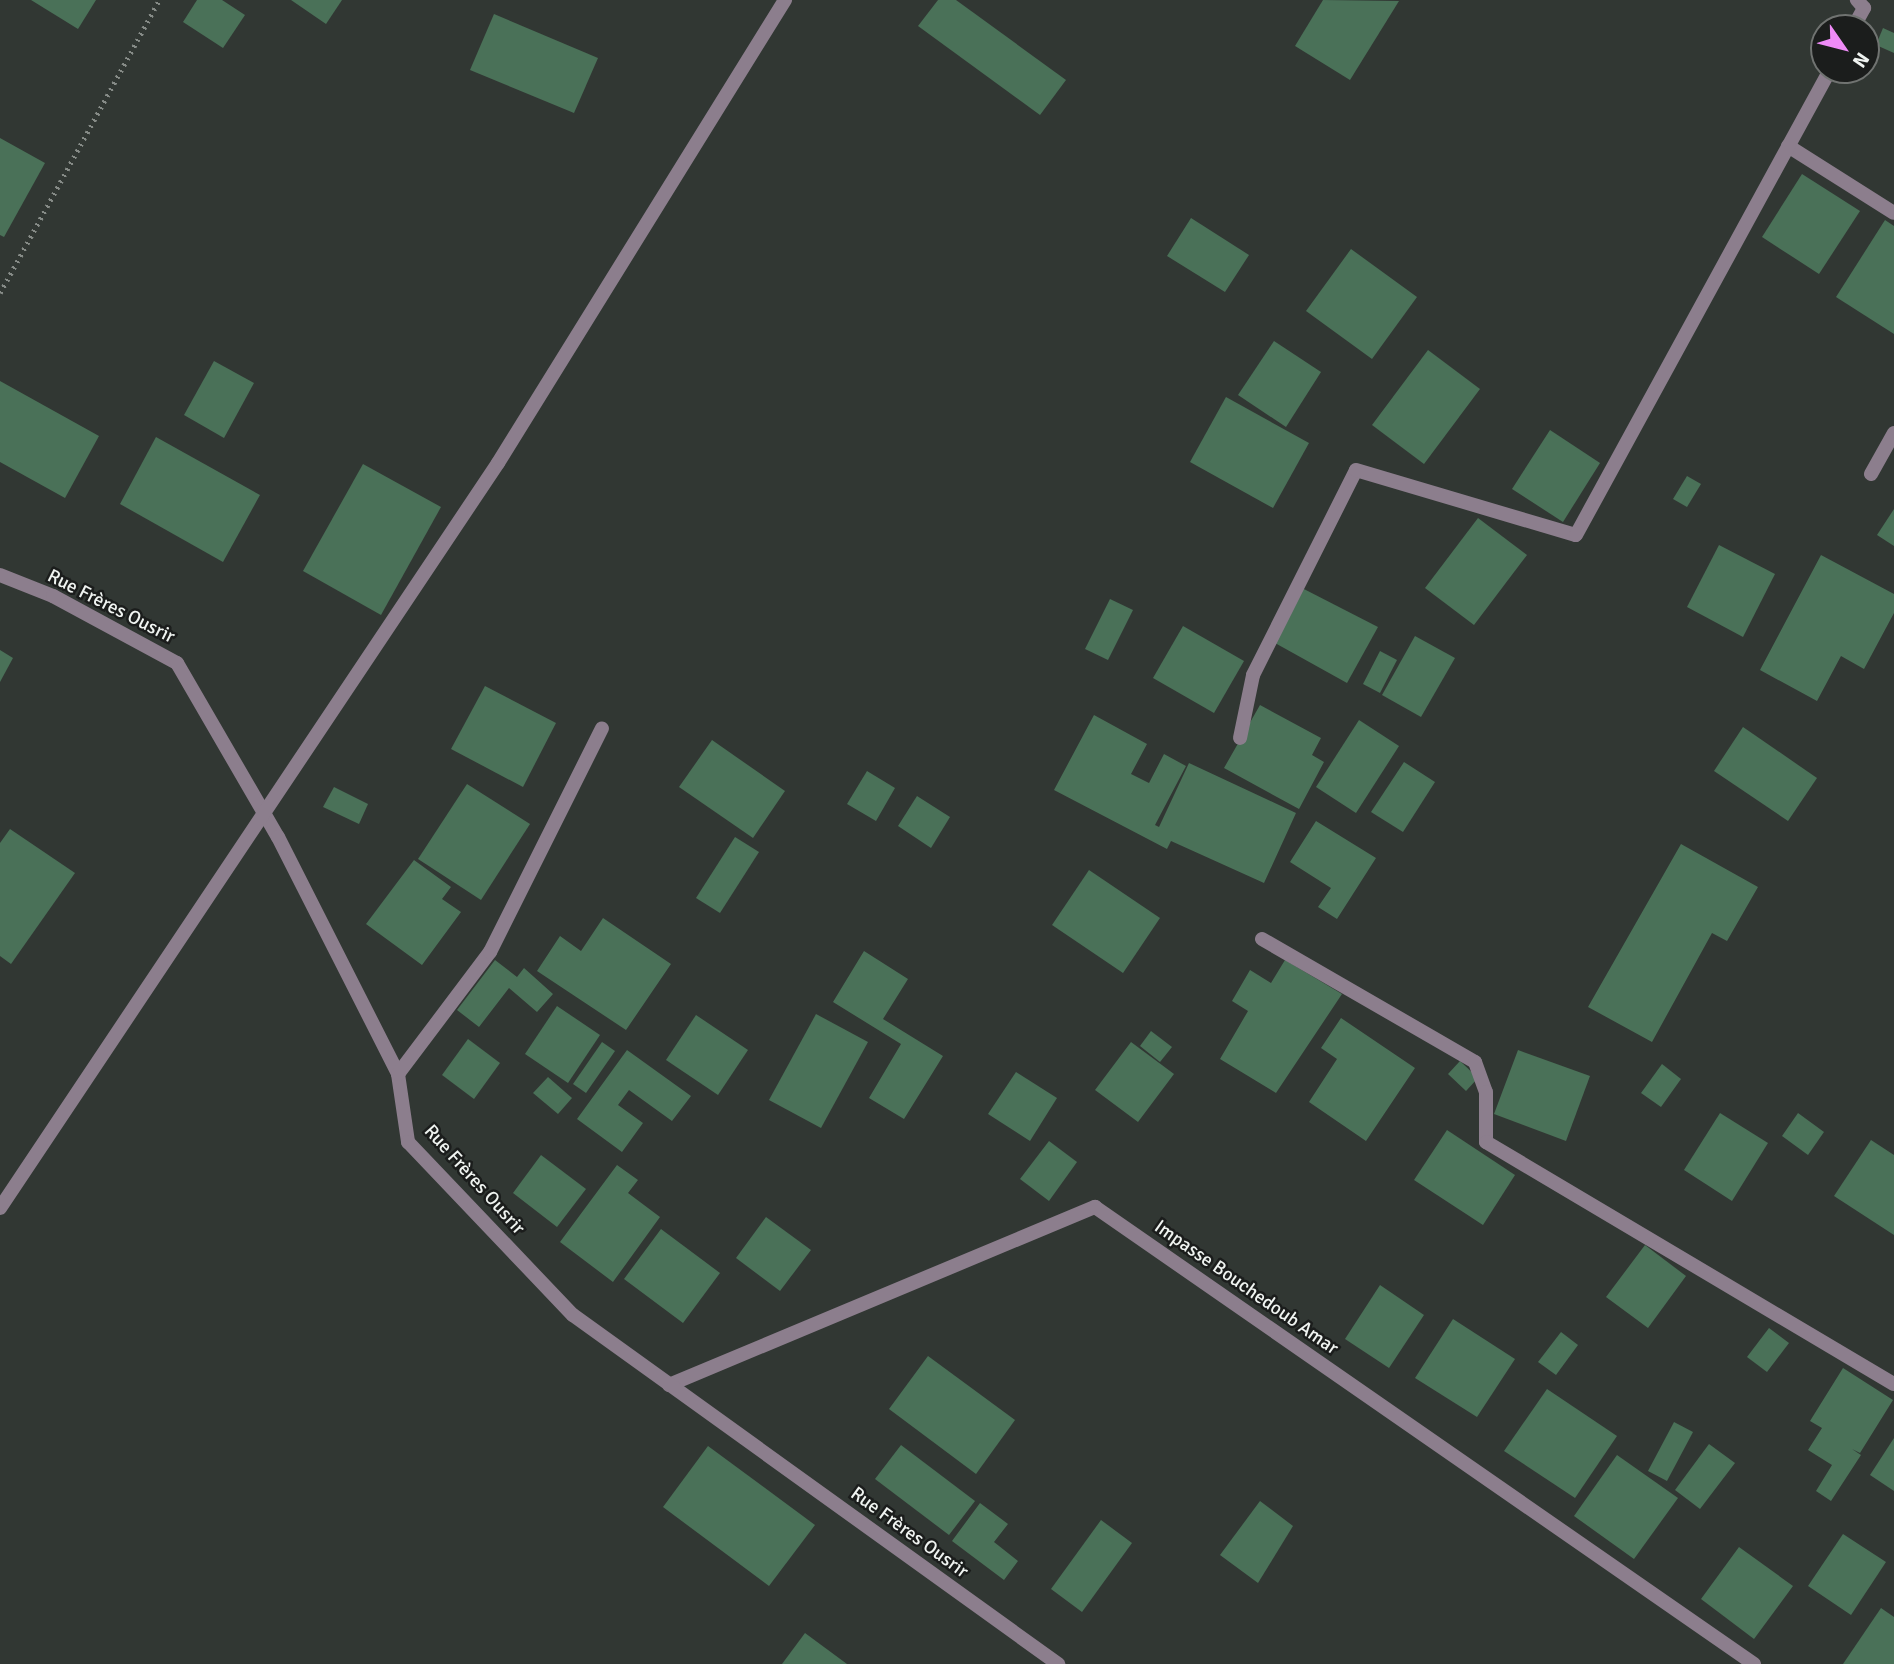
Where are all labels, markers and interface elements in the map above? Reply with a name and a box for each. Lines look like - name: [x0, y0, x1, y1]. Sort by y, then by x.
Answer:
- north arrow: [1810, 14, 1880, 84]
- text: N: [1847, 48, 1874, 72]
- street label: Rue Frères Ousrir: [43, 565, 179, 649]
- street label: Rue Frères Ousrir: [419, 1120, 529, 1240]
- street label: Impasse Bouchedoub Amar: [1150, 1216, 1342, 1360]
- street label: Rue Frères Ousrir: [846, 1483, 972, 1583]

